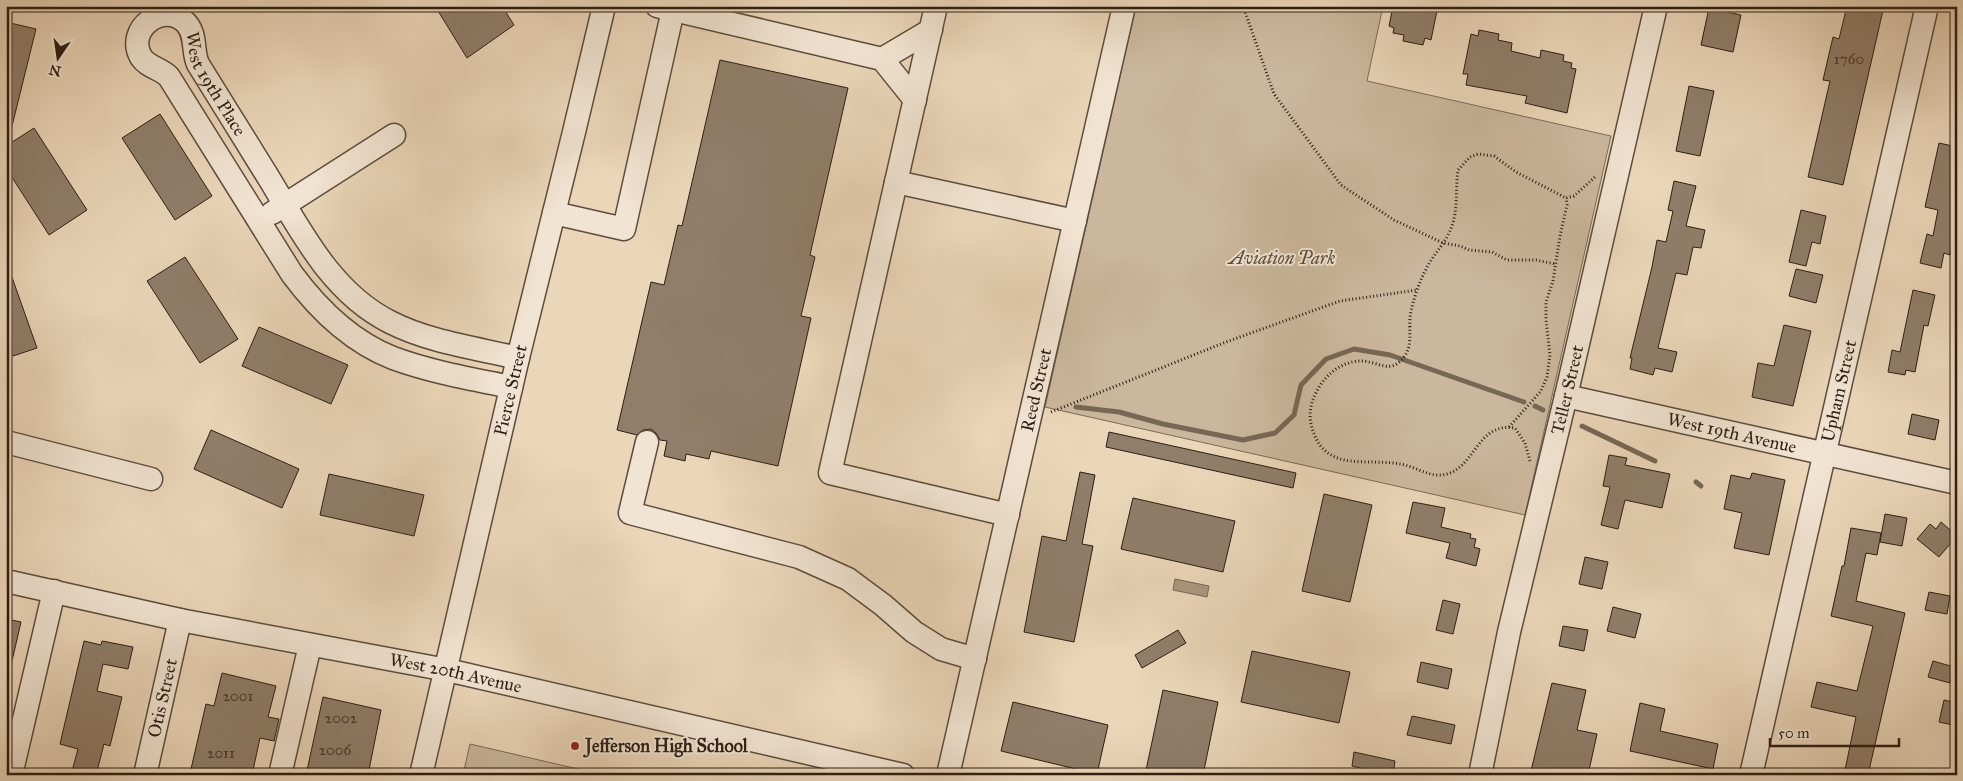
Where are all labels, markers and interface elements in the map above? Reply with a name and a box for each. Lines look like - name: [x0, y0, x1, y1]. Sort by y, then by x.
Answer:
- street label: West 19th Place: [181, 30, 251, 140]
- north arrow: [32, 32, 82, 82]
- house number: 1760: [1834, 50, 1864, 68]
- text: N: [47, 61, 63, 80]
- park label: Aviation Park: [1227, 247, 1335, 269]
- street label: Upham Street: [1817, 337, 1861, 444]
- street label: Pierce Street: [489, 342, 532, 438]
- street label: Teller Street: [1546, 342, 1589, 437]
- street label: Reed Street: [1016, 345, 1056, 434]
- street label: West 19th Avenue: [1665, 408, 1799, 458]
- street label: West 20th Avenue: [388, 648, 524, 698]
- street label: Otis Street: [143, 656, 182, 740]
- house number: 2001: [223, 687, 253, 705]
- house number: 2002: [325, 709, 358, 727]
- scale bar: [1770, 716, 1899, 748]
- text: 50 m: [1778, 724, 1810, 742]
- place label: Jefferson High School: [583, 735, 749, 758]
- marker: Jefferson High School: [569, 740, 581, 752]
- house number: 2006: [319, 741, 353, 759]
- house number: 2011: [207, 744, 235, 762]

